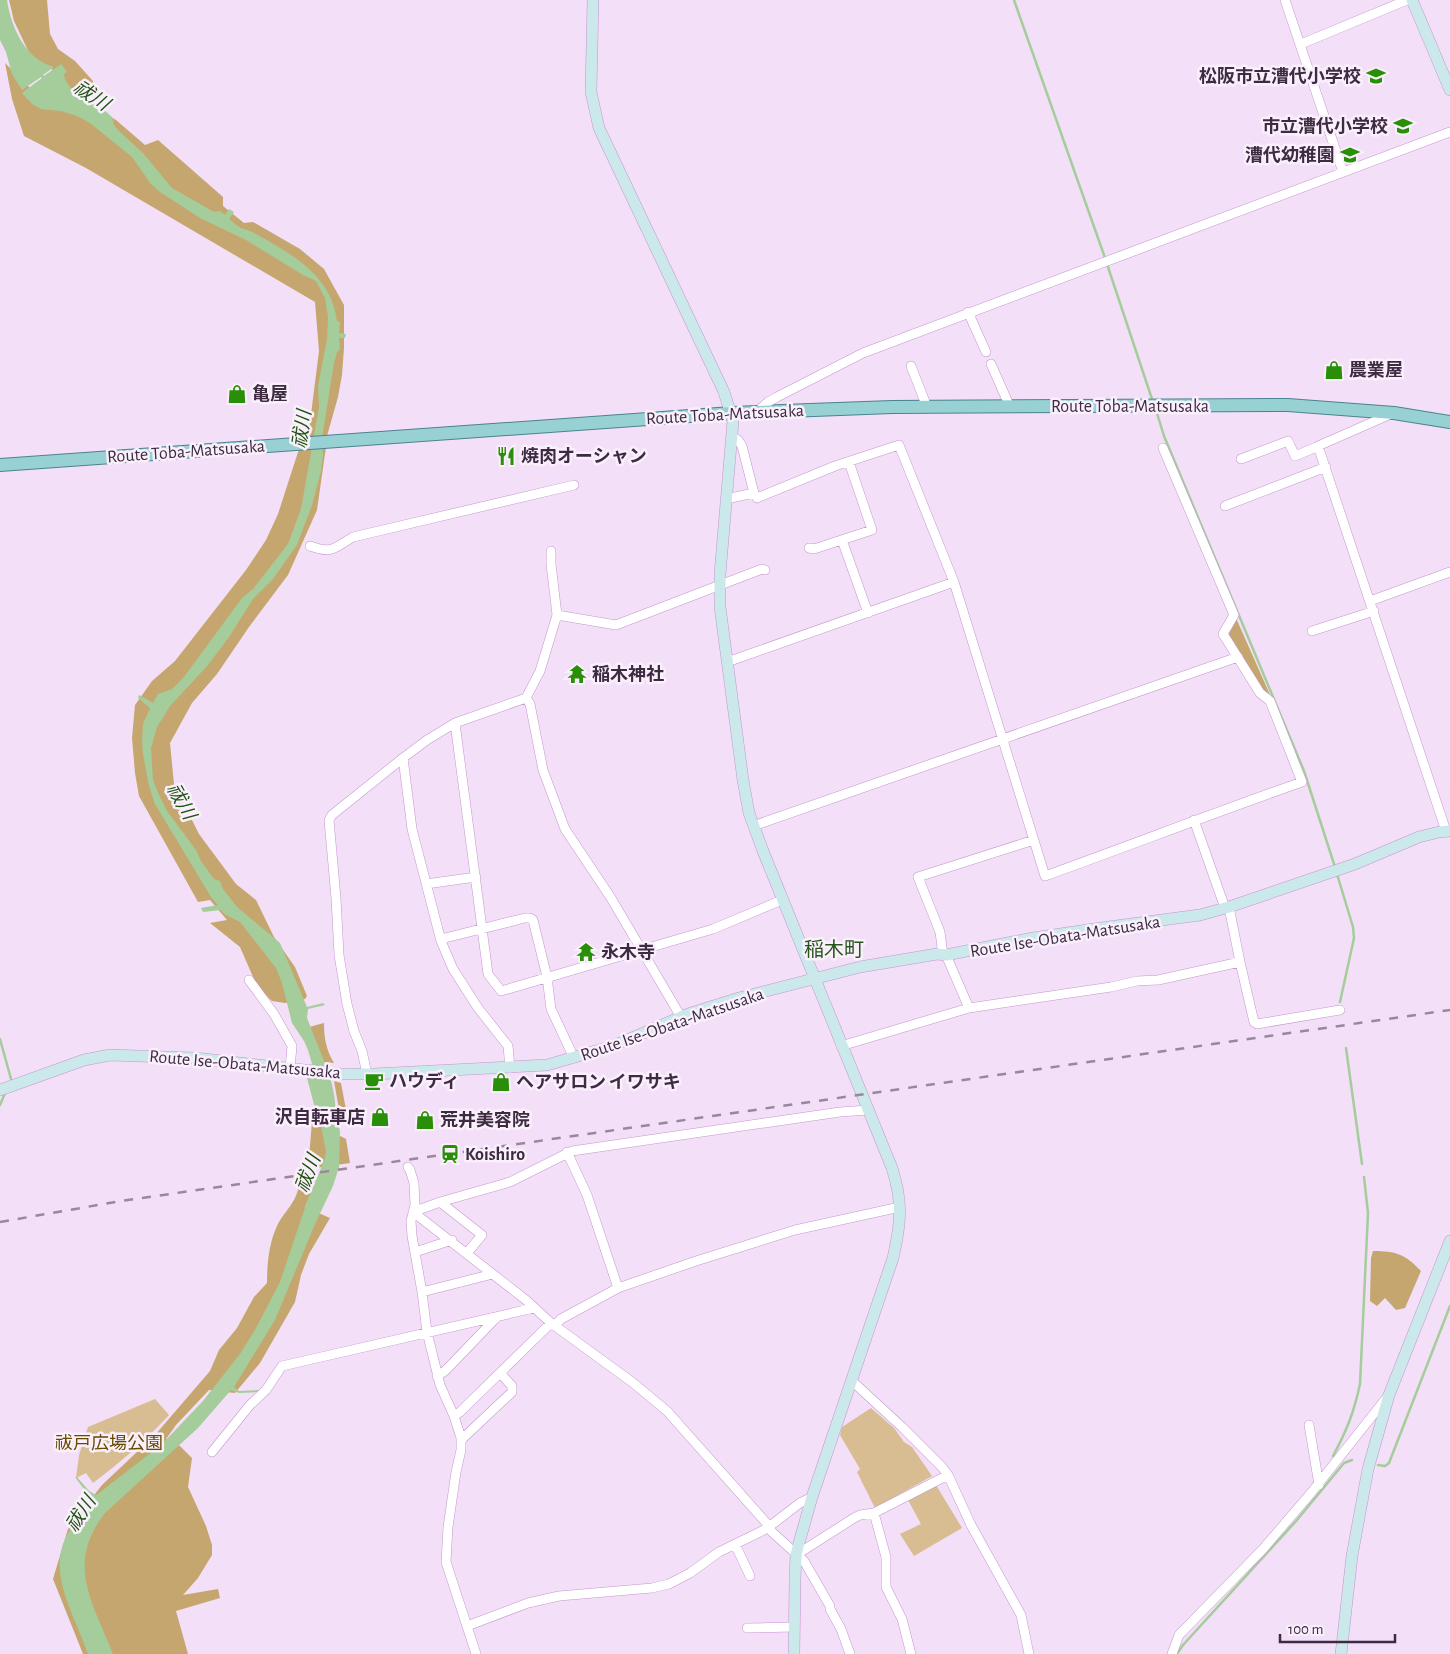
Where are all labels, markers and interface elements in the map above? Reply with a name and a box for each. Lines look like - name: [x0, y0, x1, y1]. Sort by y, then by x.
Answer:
- school or university icon: 松阪市立漕代小学校: [1365, 65, 1387, 87]
- place label: 松阪市立漕代小学校: [1199, 66, 1361, 86]
- water label: 祓川: [70, 77, 115, 116]
- school or university icon: 市立漕代小学校: [1392, 115, 1414, 137]
- place label: 市立漕代小学校: [1262, 116, 1388, 136]
- school or university icon: 漕代幼稚園: [1339, 144, 1361, 166]
- place label: 漕代幼稚園: [1245, 145, 1335, 165]
- shop icon: 農業屋: [1323, 359, 1345, 381]
- place label: 農業屋: [1349, 361, 1403, 380]
- shop icon: 亀屋: [226, 383, 248, 405]
- place label: 亀屋: [252, 383, 288, 404]
- street label: Route Toba-Matsusaka: [1051, 398, 1209, 416]
- street label: Route Toba-Matsusaka: [646, 402, 805, 428]
- water label: 祓川: [289, 407, 315, 449]
- street label: Route Toba-Matsusaka: [107, 438, 266, 466]
- restaurant icon: 焼肉オーシャン: [495, 445, 517, 467]
- place label: 焼肉オーシャン: [521, 447, 647, 466]
- temple icon: 稲木神社: [566, 663, 588, 685]
- place label: 稲木神社: [592, 664, 664, 684]
- water label: 祓川: [163, 780, 200, 825]
- street label: Route Ise-Obata-Matsusaka: [969, 913, 1161, 961]
- district label: 稲木町: [804, 939, 864, 960]
- temple icon: 永木寺: [575, 941, 597, 963]
- place label: 永木寺: [601, 942, 655, 962]
- street label: Route Ise-Obata-Matsusaka: [579, 985, 766, 1065]
- street label: Route Ise-Obata-Matsusaka: [148, 1048, 341, 1082]
- cafe icon: ハウディ: [363, 1070, 385, 1092]
- place label: ハウディ: [389, 1071, 460, 1091]
- shop icon: ヘアサロン イワサキ: [490, 1071, 512, 1093]
- place label: ヘアサロン イワサキ: [516, 1073, 681, 1092]
- shop icon: 沢自転車店: [369, 1106, 391, 1128]
- place label: 沢自転車店: [275, 1107, 365, 1127]
- shop icon: 荒井美容院: [414, 1109, 436, 1131]
- place label: 荒井美容院: [440, 1110, 530, 1130]
- station icon: Koishiro: [439, 1143, 461, 1165]
- place label: Koishiro: [465, 1146, 525, 1164]
- water label: 祓川: [292, 1150, 325, 1195]
- park label: 祓戸広場公園: [55, 1434, 163, 1453]
- water label: 祓川: [62, 1490, 101, 1535]
- scale bar: [1280, 1612, 1395, 1644]
- text: 100 m: [1288, 1622, 1323, 1637]

